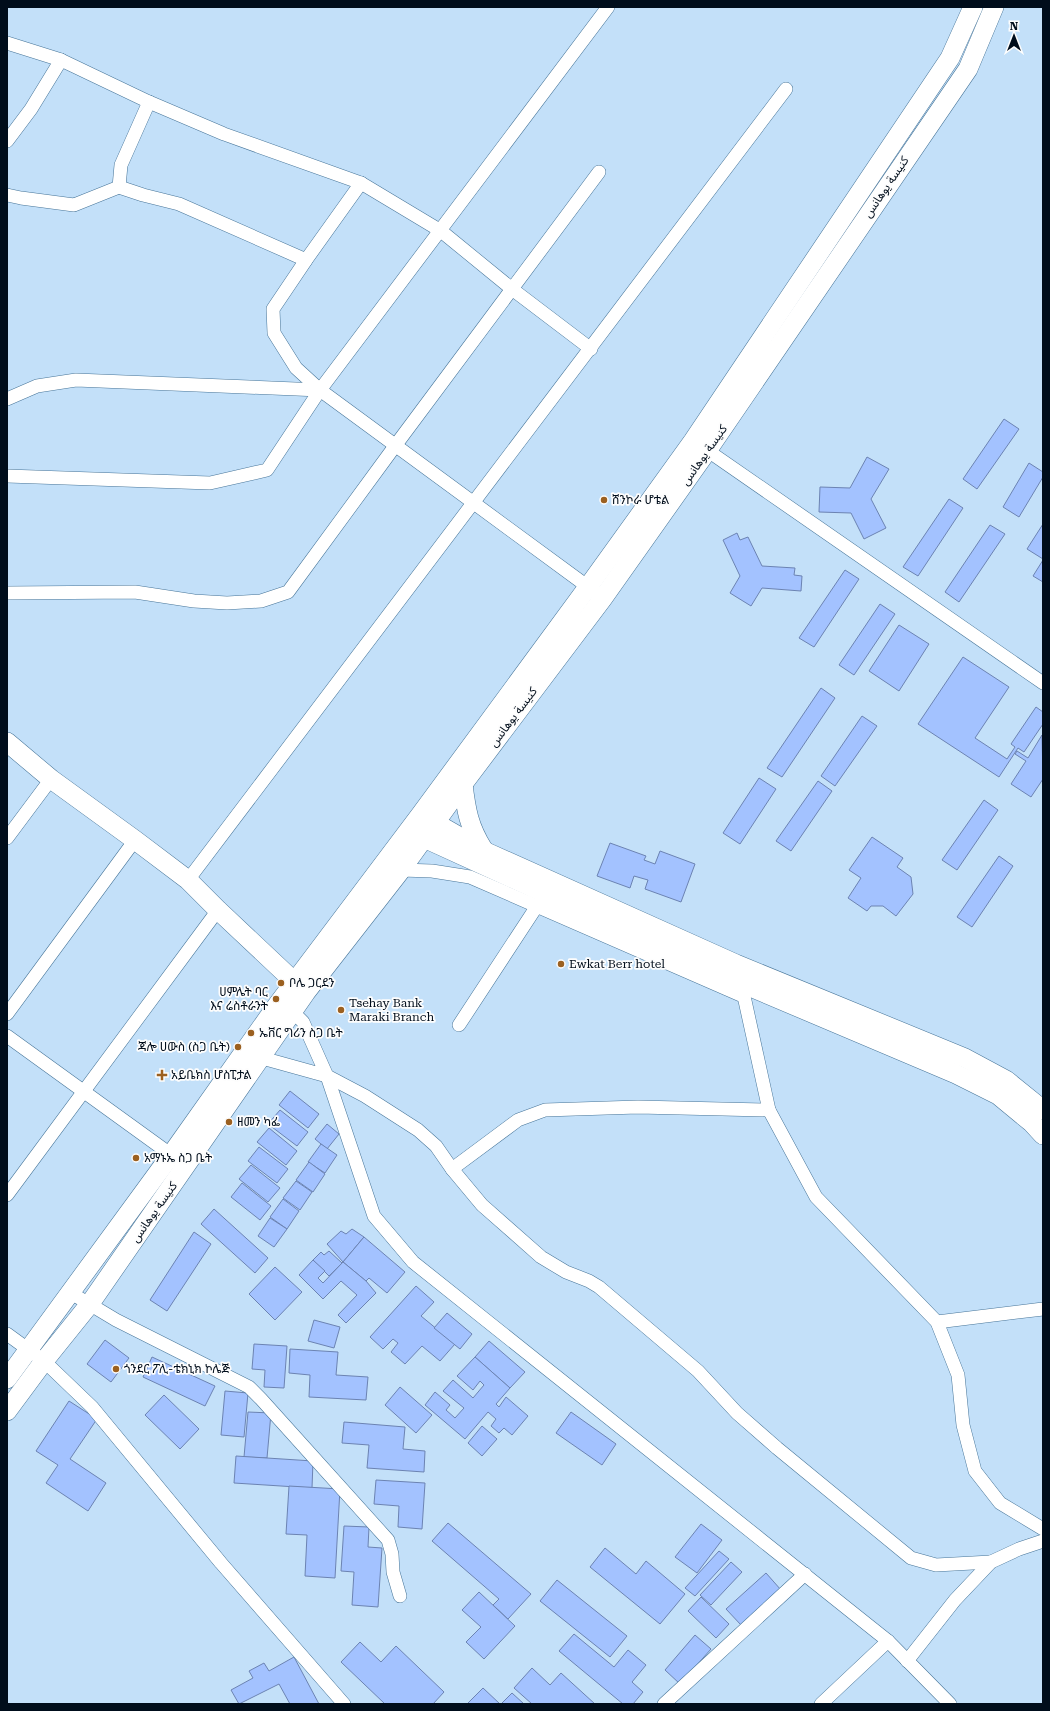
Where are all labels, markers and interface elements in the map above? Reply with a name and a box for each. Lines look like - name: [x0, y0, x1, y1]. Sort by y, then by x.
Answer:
- north arrow: [994, 16, 1034, 56]
- text: N: [1010, 20, 1019, 33]
- street label: كنيسة يوهانس: [860, 153, 912, 220]
- street label: كنيسة يوهانس: [678, 421, 731, 488]
- place label: ሸንኮራ ሆቴል: [612, 493, 669, 507]
- marker: ሸንኮራ ሆቴል: [599, 495, 609, 505]
- street label: كنيسة يوهانس: [486, 684, 541, 749]
- place label: Ewkat Berr hotel: [569, 957, 665, 971]
- marker: Ewkat Berr hotel: [556, 959, 566, 969]
- place label: ቦሌ ጋርደን: [289, 976, 335, 990]
- marker: ቦሌ ጋርደን: [276, 978, 286, 988]
- place label: ሀምሌት ባር እና ሬስቶራንት: [210, 985, 269, 1013]
- marker: ሀምሌት ባር እና ሬስቶራንት: [271, 994, 281, 1004]
- place label: Tsehay Bank Maraki Branch: [349, 996, 434, 1024]
- marker: Tsehay Bank Maraki Branch: [336, 1005, 346, 1015]
- place label: ኤቨር ግሪን ስጋ ቤት: [259, 1026, 344, 1040]
- marker: ኤቨር ግሪን ስጋ ቤት: [246, 1028, 256, 1038]
- place label: ጃሎ ሀውስ (ስጋ ቤት): [138, 1040, 230, 1054]
- marker: ጃሎ ሀውስ (ስጋ ቤት): [233, 1042, 243, 1052]
- place label: አይቤክስ ሆስፒታል: [171, 1068, 252, 1082]
- marker: አይቤክስ ሆስፒታል: [156, 1069, 168, 1081]
- place label: ዘመን ካፌ: [237, 1115, 280, 1129]
- marker: ዘመን ካፌ: [224, 1117, 234, 1127]
- place label: አማኑኤ ስጋ ቤት: [144, 1151, 213, 1165]
- marker: አማኑኤ ስጋ ቤት: [131, 1153, 141, 1163]
- street label: كنيسة يوهانس: [128, 1178, 181, 1245]
- place label: ጎንደር ፖሊ-ቴክኒክ ኮሌጅ: [124, 1362, 231, 1376]
- marker: ጎንደር ፖሊ-ቴክኒክ ኮሌጅ: [111, 1364, 121, 1374]

